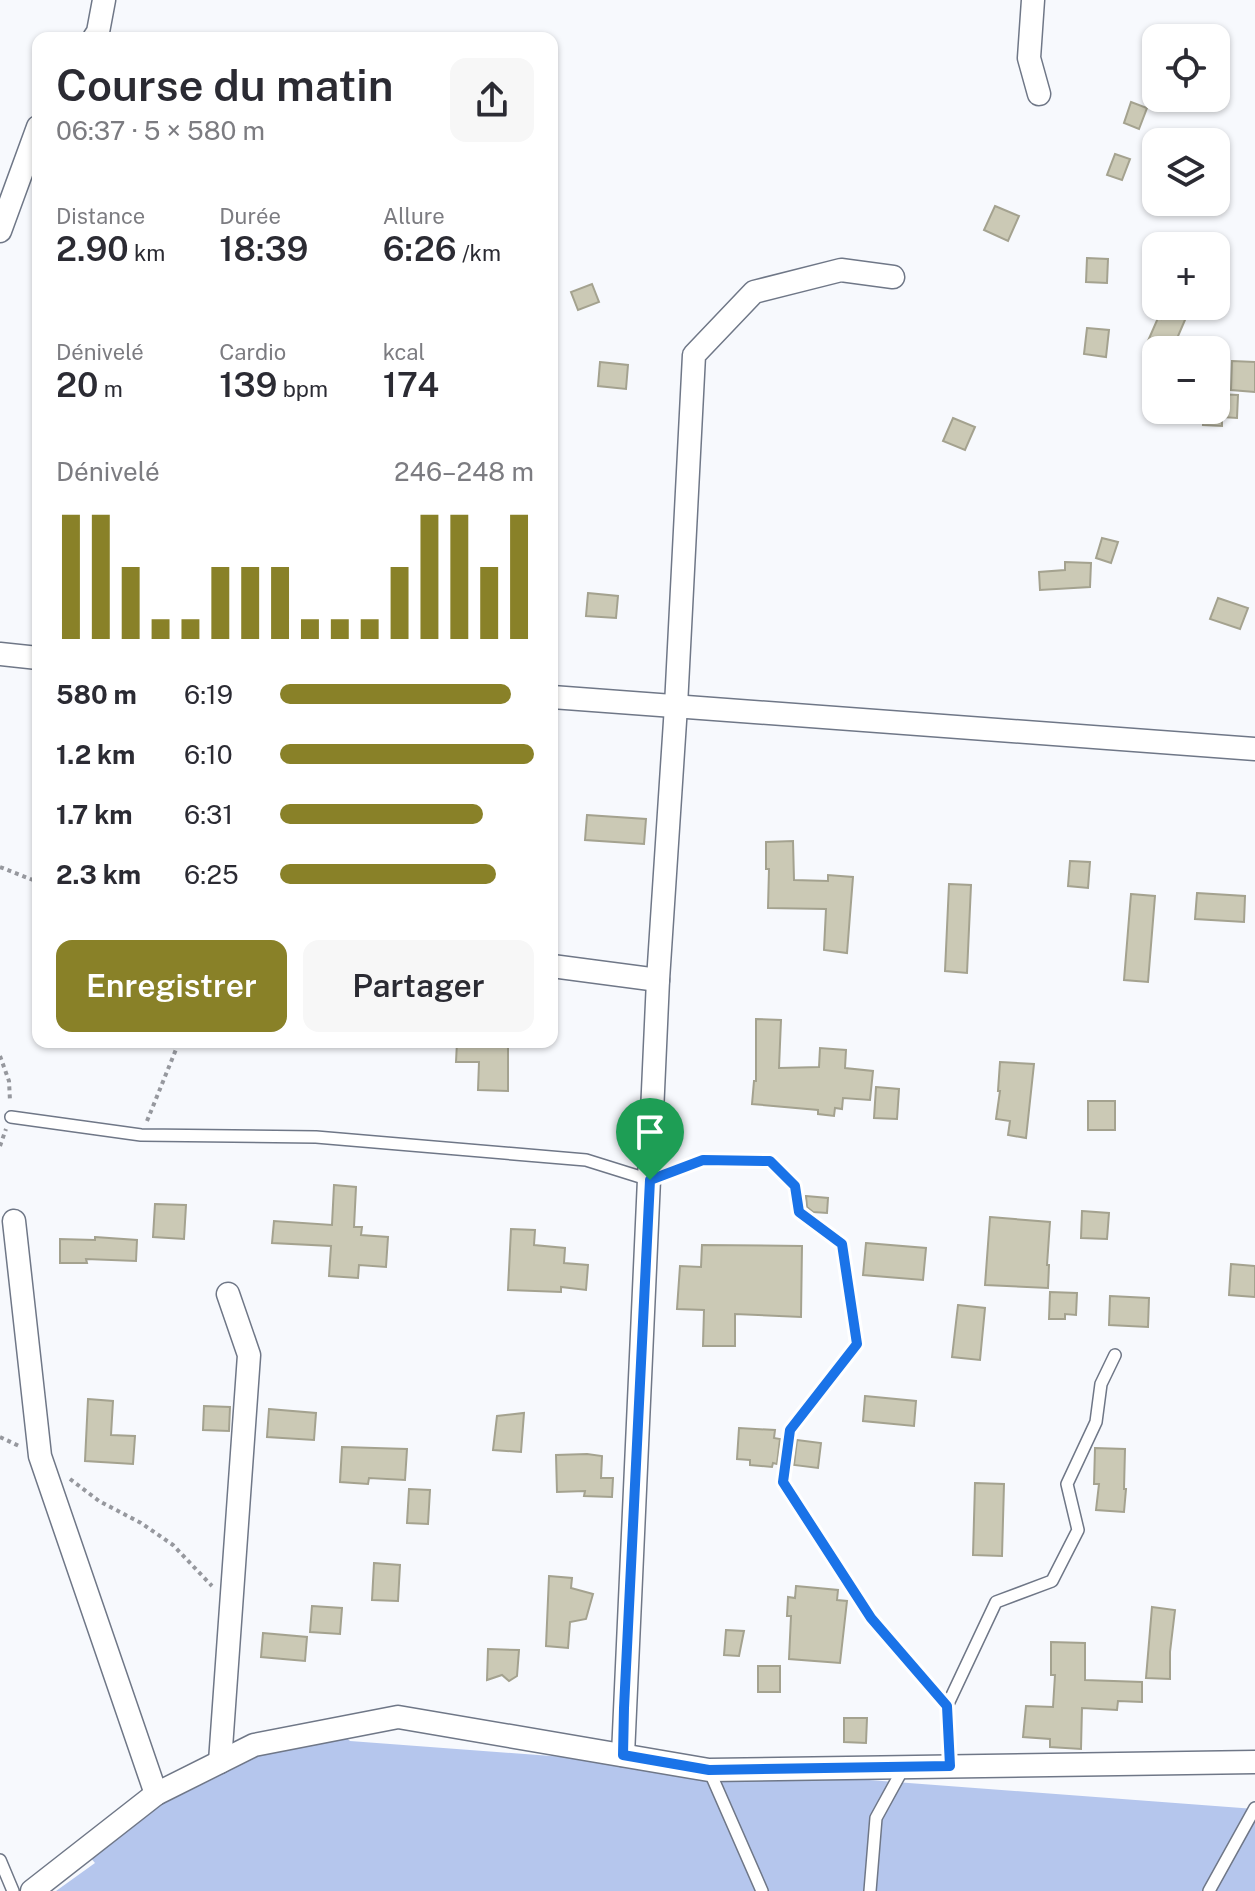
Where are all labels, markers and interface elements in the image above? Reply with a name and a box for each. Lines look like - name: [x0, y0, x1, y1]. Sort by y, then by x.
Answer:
- map controls: [1142, 24, 1230, 424]
- button: locate: [1142, 24, 1230, 112]
- button: share: [450, 58, 534, 142]
- text: Course du matin: [56, 59, 394, 111]
- text: 06:37 · 5 × 580 m: [56, 115, 265, 146]
- button: layers: [1142, 128, 1230, 216]
- text: Distance: [56, 203, 145, 229]
- text: Durée: [219, 203, 281, 229]
- text: Allure: [383, 203, 445, 229]
- text: 2.90: [56, 229, 129, 269]
- text: 18:39: [219, 229, 308, 269]
- text: 6:26: [383, 229, 457, 269]
- button: +: [1142, 232, 1230, 320]
- text: km: [129, 240, 165, 266]
- text: /km: [457, 240, 501, 266]
- button: −: [1142, 336, 1230, 424]
- text: Dénivelé: [56, 339, 144, 365]
- text: Cardio: [219, 339, 286, 365]
- text: kcal: [383, 339, 425, 365]
- text: 20: [56, 365, 98, 405]
- text: 139: [219, 365, 277, 405]
- text: 174: [383, 365, 439, 405]
- text: m: [98, 376, 123, 402]
- text: bpm: [277, 376, 328, 402]
- text: Dénivelé: [56, 456, 160, 487]
- text: 246–248 m: [394, 456, 534, 487]
- text: 580 m: [56, 679, 137, 710]
- text: 6:19: [184, 679, 233, 710]
- text: 1.2 km: [56, 739, 135, 770]
- text: 6:10: [184, 739, 233, 770]
- text: 1.7 km: [56, 799, 133, 830]
- text: 6:31: [184, 799, 233, 830]
- text: 2.3 km: [56, 859, 141, 890]
- text: 6:25: [184, 859, 239, 890]
- button: Enregistrer: [56, 940, 287, 1032]
- button: Partager: [303, 940, 534, 1032]
- pin: [616, 1098, 684, 1180]
- icon: arrive: [628, 1110, 672, 1154]

